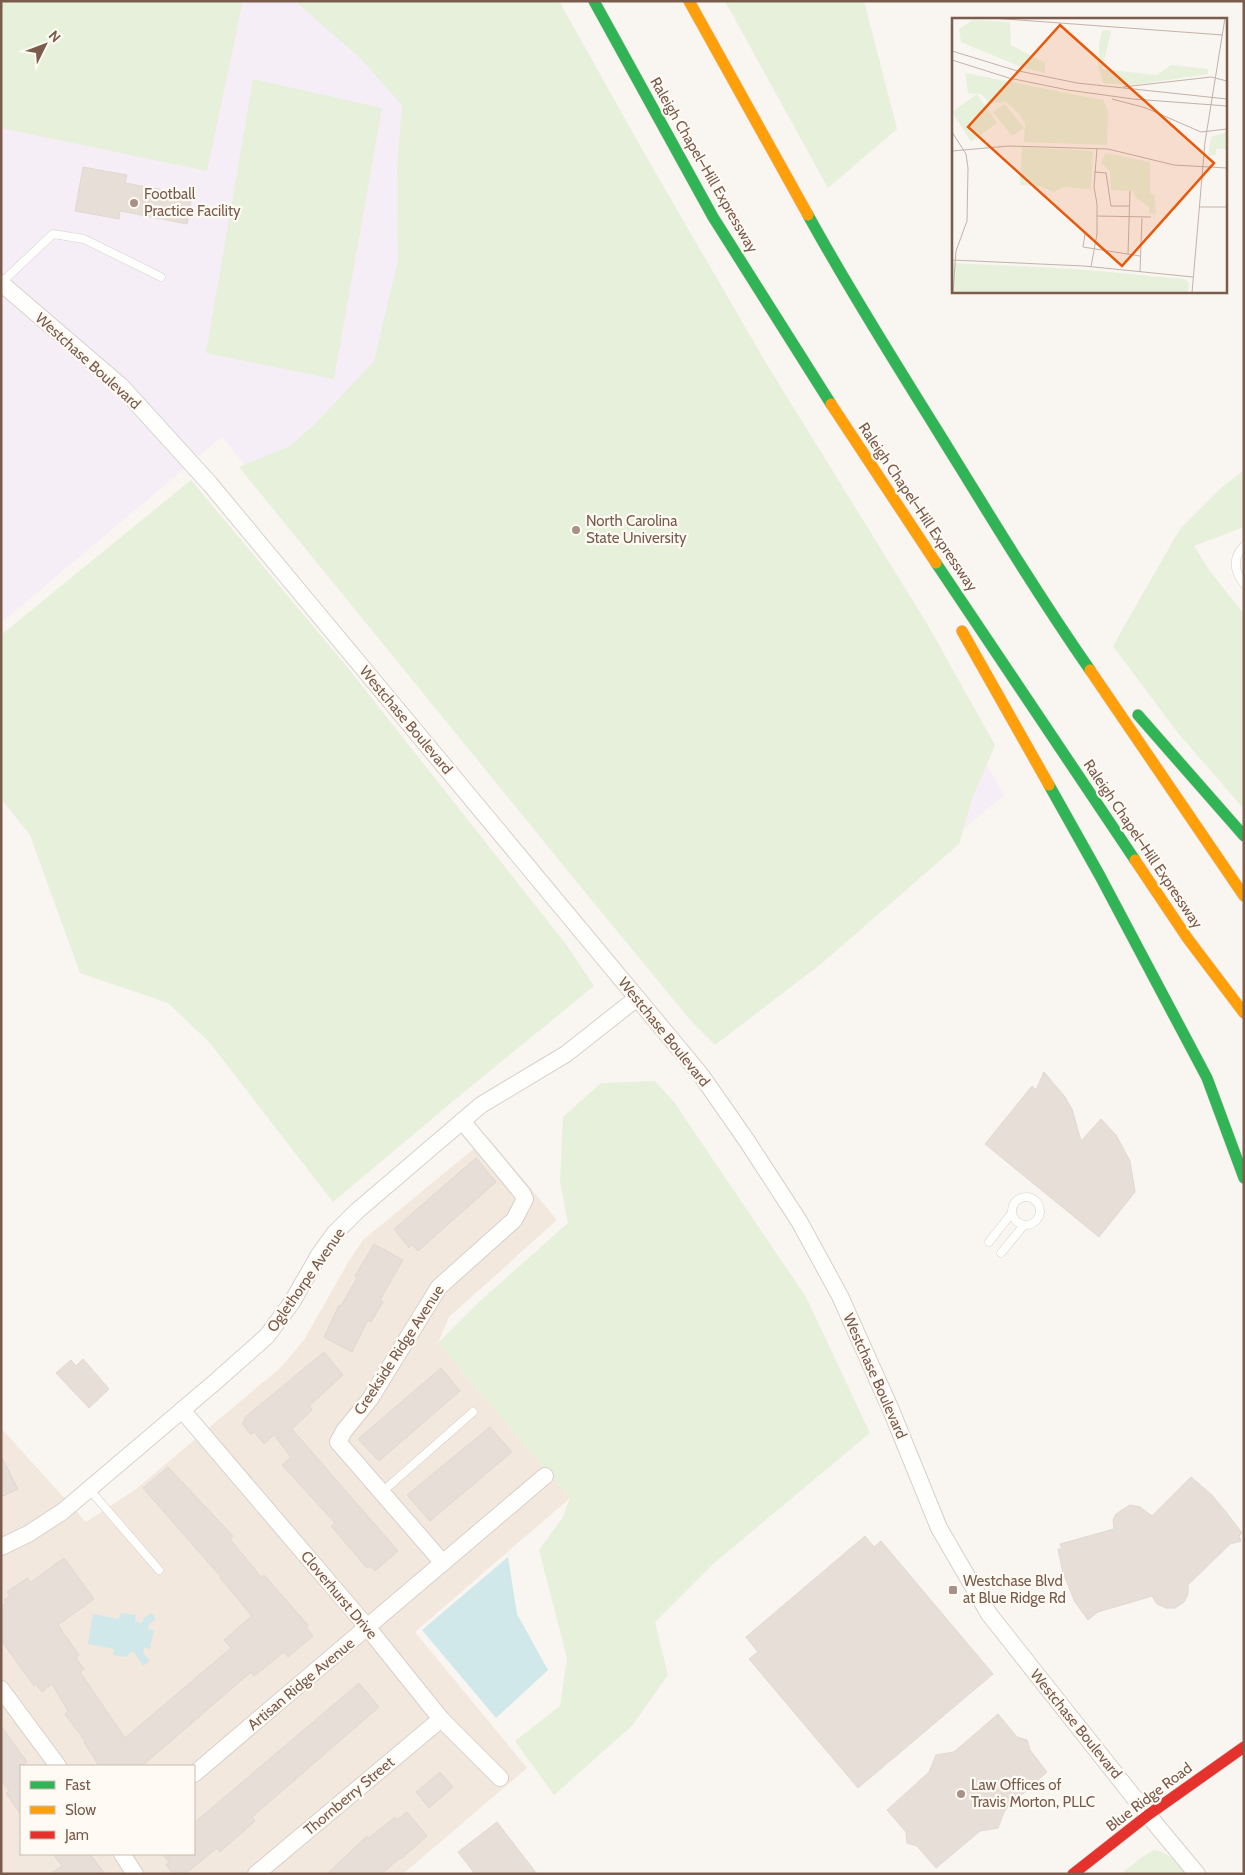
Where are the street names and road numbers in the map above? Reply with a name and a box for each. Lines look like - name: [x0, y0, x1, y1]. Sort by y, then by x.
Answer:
- street label: Raleigh Chapel–Hill Expressway: [646, 74, 762, 256]
- street label: Westchase Boulevard: [32, 309, 144, 413]
- street label: Raleigh Chapel–Hill Expressway: [855, 419, 981, 595]
- street label: Westchase Boulevard: [356, 662, 456, 778]
- street label: Raleigh Chapel–Hill Expressway: [1080, 756, 1206, 932]
- street label: Westchase Boulevard: [614, 974, 714, 1090]
- street label: Oglethorpe Avenue: [263, 1224, 349, 1336]
- street label: Creekside Ridge Avenue: [350, 1281, 448, 1418]
- street label: Westchase Boulevard: [839, 1310, 911, 1442]
- street label: Cloverhurst Drive: [297, 1547, 381, 1643]
- street label: Artisan Ridge Avenue: [244, 1634, 358, 1734]
- street label: Westchase Boulevard: [1026, 1666, 1126, 1782]
- street label: Thornberry Street: [300, 1753, 398, 1839]
- street label: Blue Ridge Road: [1103, 1759, 1195, 1835]

